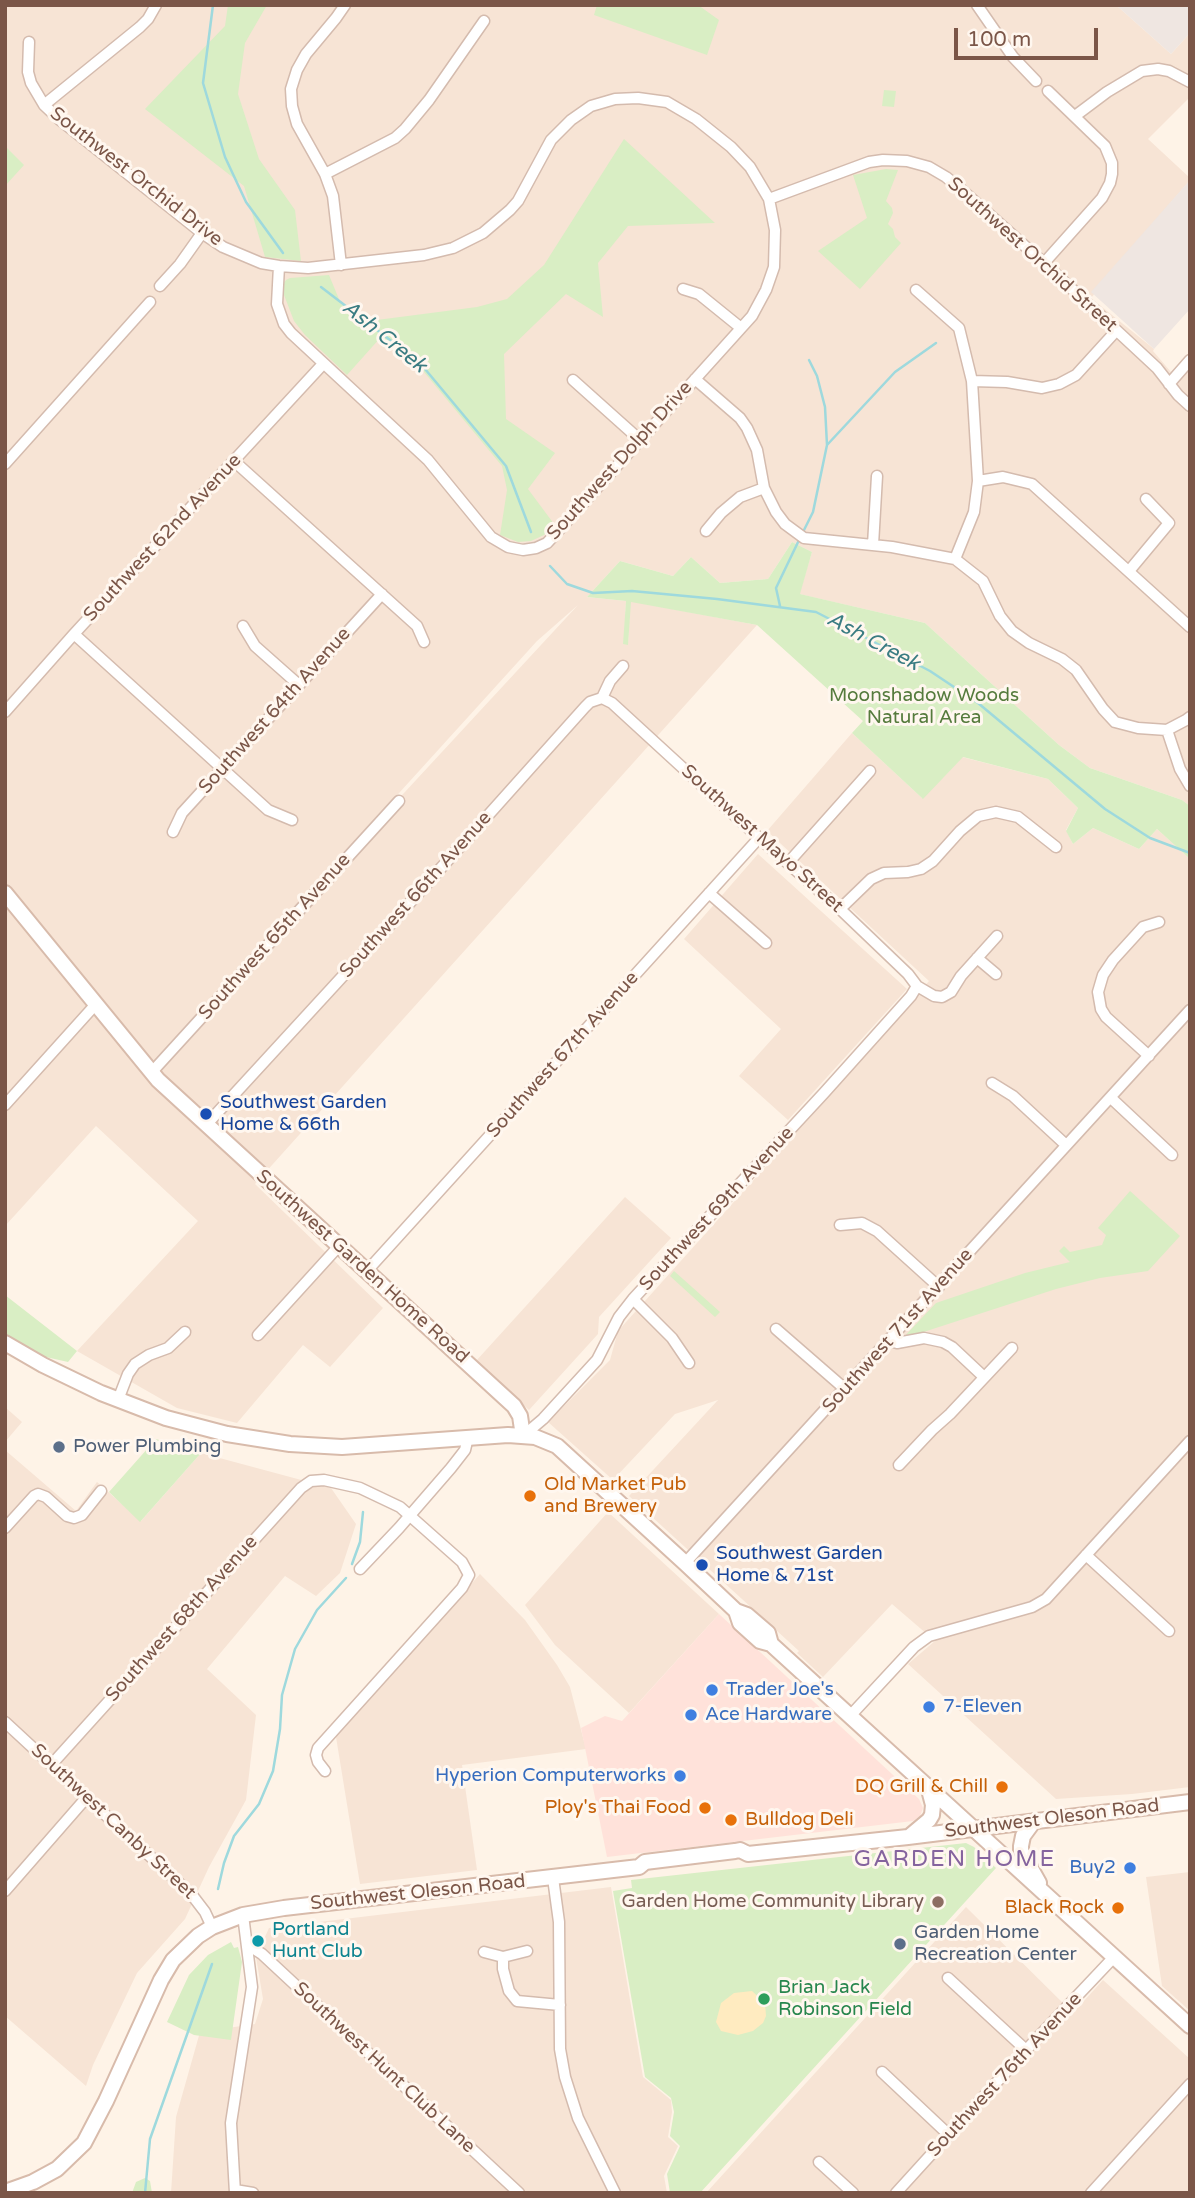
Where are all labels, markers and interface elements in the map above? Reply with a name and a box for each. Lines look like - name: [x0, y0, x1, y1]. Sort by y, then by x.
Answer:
- scale bar: [957, 14, 1100, 58]
- text: 100 m: [967, 27, 1031, 52]
- street label: Southwest Orchid Drive: [45, 103, 227, 251]
- street label: Southwest Orchid Street: [943, 173, 1121, 337]
- water label: Ash Creek: [337, 295, 431, 379]
- street label: Southwest Dolph Drive: [543, 377, 697, 545]
- street label: Southwest 62nd Avenue: [79, 449, 247, 627]
- water label: Ash Creek: [822, 607, 924, 677]
- street label: Southwest 64th Avenue: [194, 623, 356, 799]
- park label: Moonshadow Woods Natural Area: [829, 685, 1019, 729]
- street label: Southwest Mayo Street: [676, 760, 848, 918]
- street label: Southwest 66th Avenue: [335, 807, 497, 983]
- street label: Southwest 65th Avenue: [194, 849, 356, 1025]
- street label: Southwest 67th Avenue: [482, 967, 644, 1143]
- place label: Southwest Garden Home & 66th: [220, 1092, 387, 1136]
- marker: Southwest Garden Home & 66th: [198, 1106, 214, 1122]
- street label: Southwest 69th Avenue: [635, 1122, 799, 1296]
- street label: Southwest Garden Home Road: [251, 1165, 473, 1369]
- street label: Southwest 71st Avenue: [818, 1244, 978, 1418]
- place label: Power Plumbing: [73, 1436, 221, 1458]
- marker: Power Plumbing: [51, 1439, 67, 1455]
- place label: Old Market Pub and Brewery: [544, 1474, 687, 1518]
- marker: Old Market Pub and Brewery: [522, 1488, 538, 1504]
- street label: Southwest 68th Avenue: [101, 1531, 263, 1707]
- place label: Southwest Garden Home & 71st: [716, 1543, 883, 1587]
- marker: Southwest Garden Home & 71st: [694, 1557, 710, 1573]
- place label: Trader Joe's: [726, 1679, 834, 1701]
- marker: Trader Joe's: [704, 1682, 720, 1698]
- place label: 7-Eleven: [943, 1696, 1022, 1718]
- marker: 7-Eleven: [921, 1699, 937, 1715]
- place label: Ace Hardware: [705, 1704, 832, 1726]
- marker: Ace Hardware: [683, 1707, 699, 1723]
- street label: Southwest Canby Street: [26, 1740, 200, 1904]
- place label: Hyperion Computerworks: [435, 1765, 666, 1787]
- marker: Hyperion Computerworks: [672, 1768, 688, 1784]
- place label: DQ Grill & Chill: [855, 1776, 988, 1798]
- marker: DQ Grill & Chill: [994, 1779, 1010, 1795]
- street label: Southwest Oleson Road: [943, 1795, 1161, 1843]
- place label: Ploy's Thai Food: [544, 1797, 691, 1819]
- marker: Ploy's Thai Food: [697, 1800, 713, 1816]
- place label: Bulldog Deli: [745, 1809, 854, 1831]
- marker: Bulldog Deli: [723, 1812, 739, 1828]
- district label: GARDEN HOME: [855, 1846, 1055, 1874]
- place label: Buy2: [1069, 1857, 1116, 1879]
- marker: Buy2: [1122, 1860, 1138, 1876]
- street label: Southwest Oleson Road: [309, 1870, 527, 1916]
- place label: Garden Home Community Library: [621, 1891, 924, 1913]
- marker: Garden Home Community Library: [930, 1894, 946, 1910]
- place label: Black Rock: [1005, 1897, 1104, 1919]
- marker: Black Rock: [1110, 1900, 1126, 1916]
- place label: Portland Hunt Club: [272, 1919, 363, 1963]
- place label: Garden Home Recreation Center: [914, 1922, 1077, 1966]
- marker: Portland Hunt Club: [250, 1933, 266, 1949]
- marker: Garden Home Recreation Center: [892, 1936, 908, 1952]
- place label: Brian Jack Robinson Field: [778, 1977, 912, 2021]
- street label: Southwest Hunt Club Lane: [288, 1978, 480, 2158]
- street label: Southwest 76th Avenue: [923, 1988, 1087, 2162]
- marker: Brian Jack Robinson Field: [756, 1991, 772, 2007]

